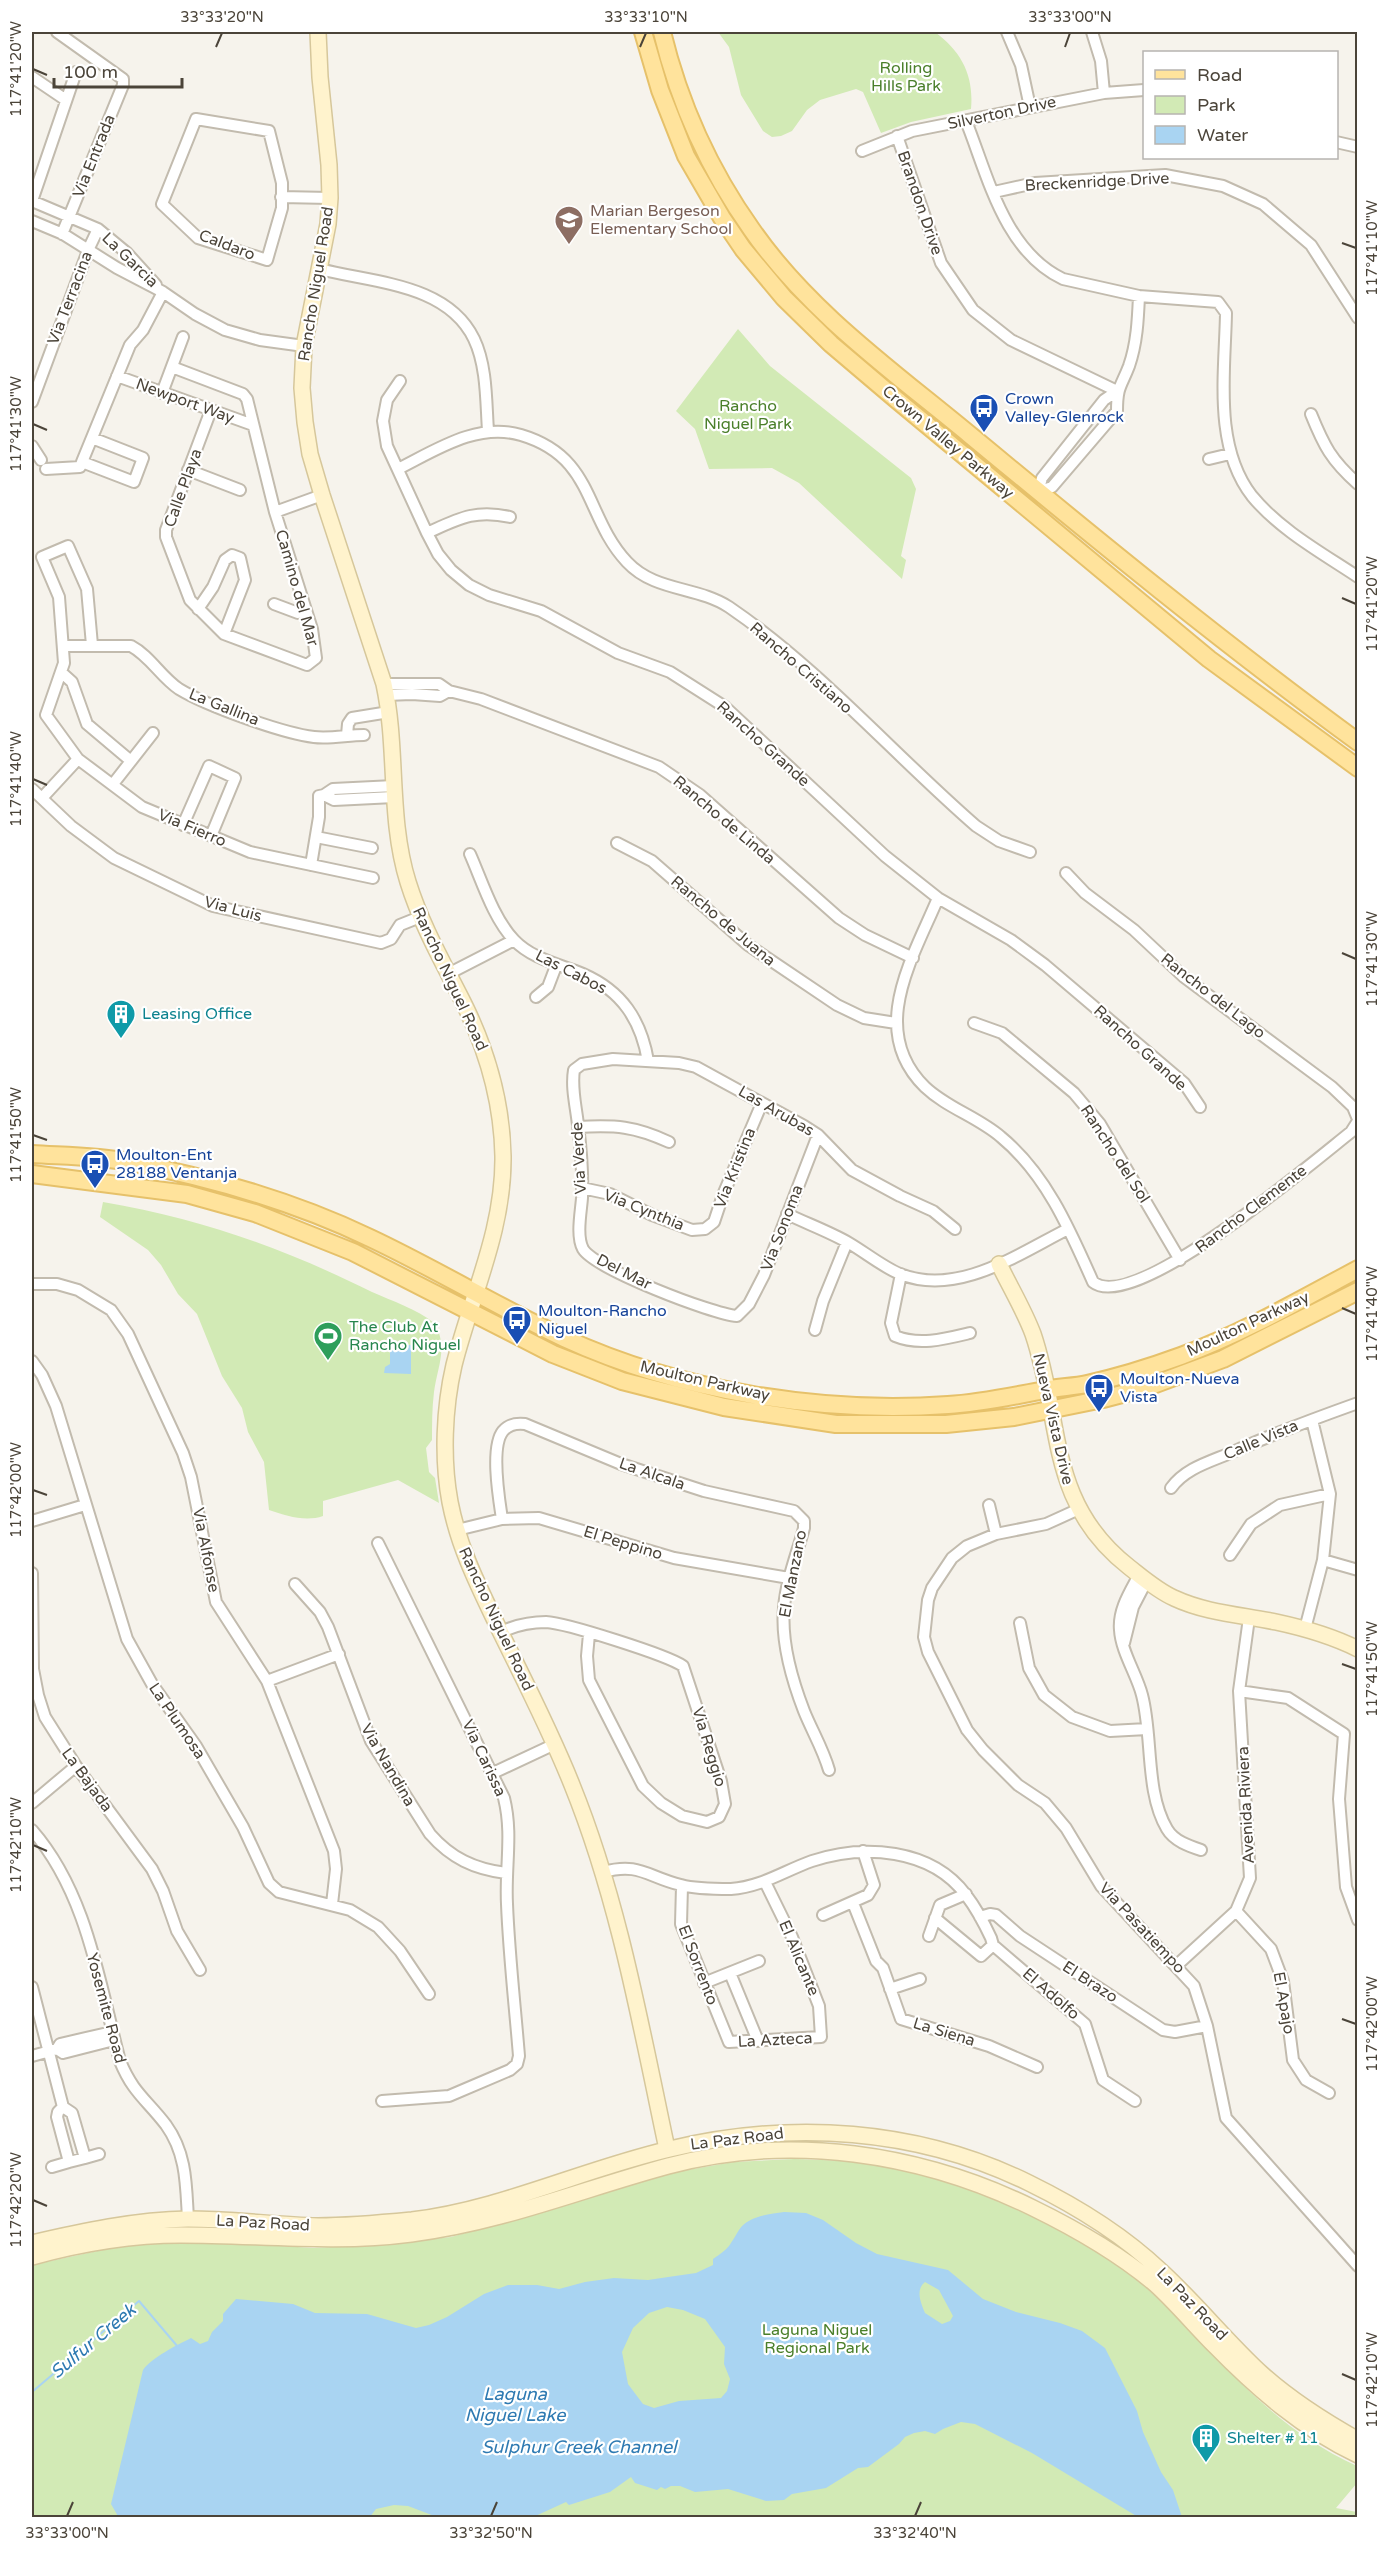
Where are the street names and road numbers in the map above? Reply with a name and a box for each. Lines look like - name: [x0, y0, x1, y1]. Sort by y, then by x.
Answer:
- street label: Silverton Drive: [946, 92, 1058, 134]
- street label: Via Entrada: [68, 111, 120, 201]
- street label: Brandon Drive: [893, 148, 947, 258]
- street label: Breckenridge Drive: [1024, 168, 1170, 196]
- street label: Rancho Niguel Road: [294, 205, 338, 363]
- street label: Caldaro: [196, 225, 258, 265]
- street label: La Garcia: [98, 228, 162, 292]
- street label: Via Terracina: [43, 249, 97, 347]
- street label: Newport Way: [133, 374, 237, 428]
- street label: Crown Valley Parkway: [878, 381, 1018, 503]
- street label: Calle Playa: [160, 446, 206, 530]
- street label: Camino del Mar: [271, 527, 323, 649]
- street label: Rancho Cristiano: [746, 618, 856, 718]
- street label: La Gallina: [186, 684, 262, 730]
- street label: Rancho Grande: [712, 697, 814, 791]
- street label: Rancho de Linda: [669, 771, 779, 869]
- street label: Via Fierro: [155, 805, 229, 851]
- street label: Rancho de Juana: [667, 871, 779, 971]
- street label: Via Luis: [202, 892, 264, 926]
- street label: Rancho Niguel Road: [408, 904, 492, 1054]
- street label: Las Cabos: [532, 945, 610, 999]
- street label: Rancho del Lago: [1157, 949, 1269, 1043]
- street label: Rancho Grande: [1089, 1001, 1191, 1095]
- street label: Las Arubas: [734, 1081, 818, 1141]
- street label: Rancho del Sol: [1076, 1101, 1154, 1207]
- street label: Via Verde: [567, 1121, 591, 1195]
- street label: Via Kristina: [710, 1125, 760, 1211]
- street label: Rancho Clemente: [1191, 1160, 1311, 1258]
- street label: Via Sonoma: [756, 1182, 808, 1274]
- street label: Via Cynthia: [601, 1185, 687, 1235]
- street label: Del Mar: [593, 1250, 656, 1295]
- street label: Moulton Parkway: [1184, 1287, 1313, 1361]
- street label: Nueva Vista Drive: [1028, 1351, 1078, 1487]
- street label: Moulton Parkway: [638, 1356, 772, 1406]
- street label: Calle Vista: [1221, 1415, 1301, 1465]
- street label: La Alcala: [616, 1453, 688, 1495]
- street label: Via Alfonse: [188, 1506, 224, 1594]
- street label: El Peppino: [581, 1522, 665, 1564]
- street label: El Manzano: [775, 1528, 811, 1620]
- street label: Rancho Niguel Road: [454, 1544, 538, 1694]
- street label: La Plumosa: [144, 1679, 210, 1763]
- street label: Via Reggio: [687, 1705, 731, 1789]
- street label: Via Carissa: [457, 1716, 511, 1800]
- street label: Via Nandina: [356, 1720, 420, 1810]
- street label: La Bajada: [57, 1744, 117, 1816]
- street label: Avenida Riviera: [1233, 1746, 1259, 1864]
- street label: Via Pasatiempo: [1095, 1878, 1189, 1978]
- street label: El Alicante: [774, 1917, 824, 1999]
- street label: El Sorrento: [674, 1922, 722, 2008]
- street label: Yosemite Road: [82, 1951, 130, 2065]
- street label: El Brazo: [1058, 1957, 1122, 2007]
- street label: El Adolfo: [1018, 1964, 1084, 2024]
- street label: El Apajo: [1269, 1970, 1299, 2036]
- street label: La Siena: [911, 2013, 977, 2051]
- street label: La Azteca: [737, 2028, 813, 2052]
- street label: La Paz Road: [689, 2123, 785, 2155]
- street label: La Paz Road: [216, 2211, 310, 2235]
- street label: La Paz Road: [1152, 2263, 1232, 2345]

